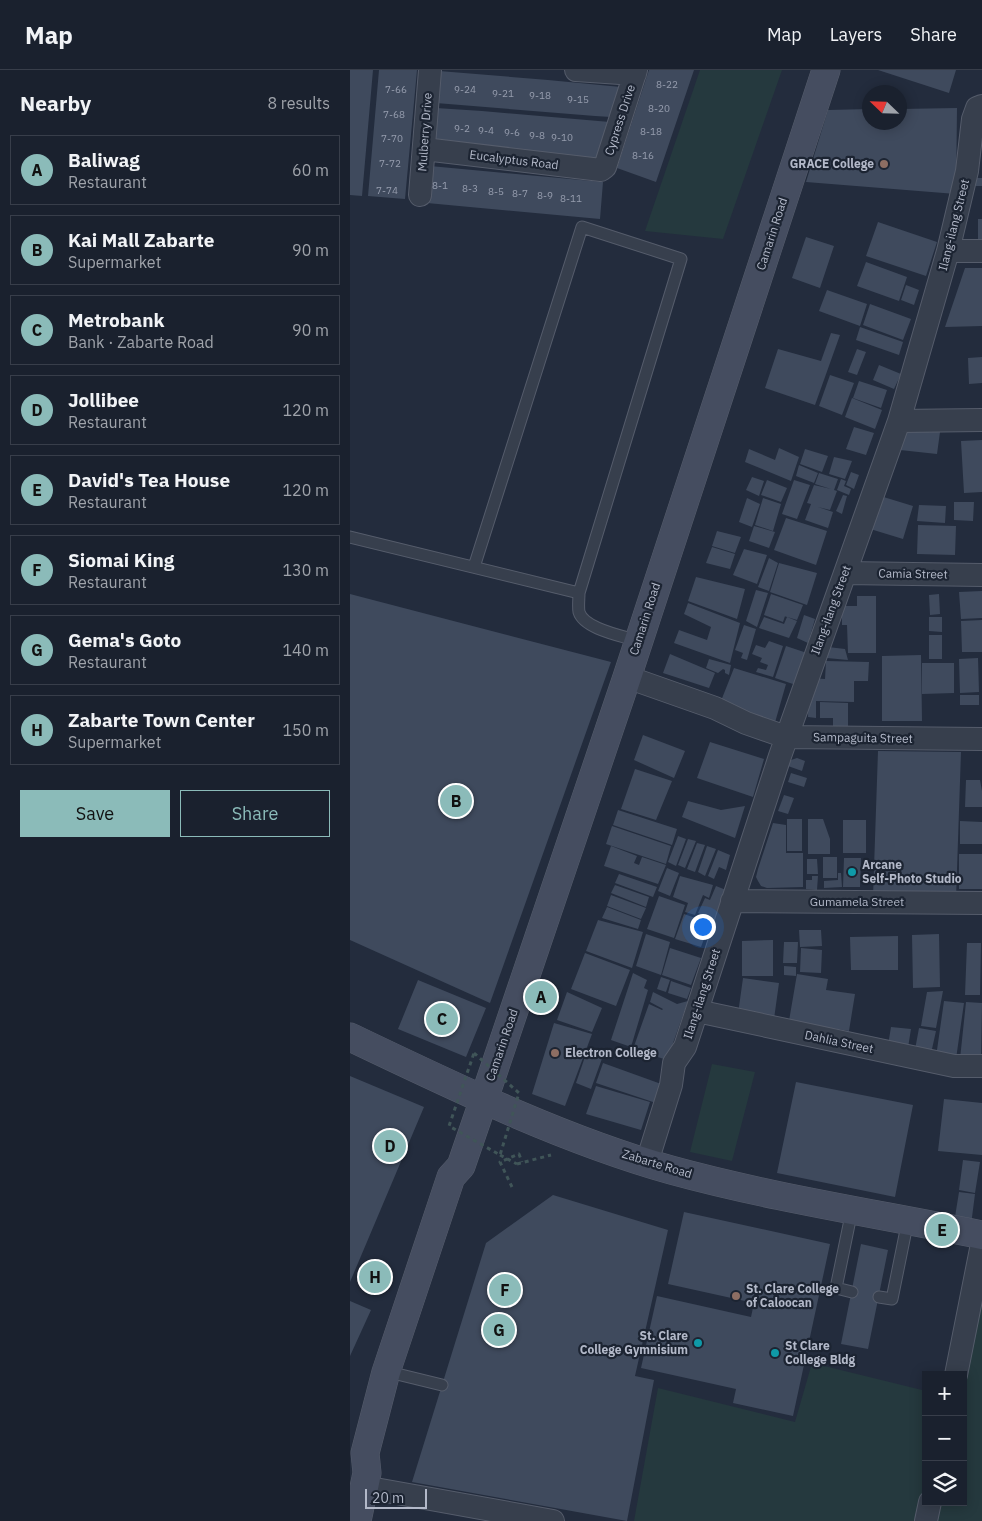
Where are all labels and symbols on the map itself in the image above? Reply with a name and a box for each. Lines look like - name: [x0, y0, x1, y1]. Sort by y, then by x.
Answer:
- house number: 8-22: [656, 78, 678, 91]
- street label: Cypress Drive: [601, 82, 638, 157]
- house number: 7-66: [385, 83, 407, 96]
- house number: 9-24: [454, 83, 476, 96]
- north arrow: [862, 85, 907, 130]
- house number: 9-21: [492, 87, 514, 100]
- house number: 9-18: [529, 89, 551, 102]
- street label: Mulberry Drive: [414, 92, 435, 172]
- house number: 9-15: [567, 93, 589, 106]
- house number: 8-20: [648, 102, 670, 115]
- house number: 7-68: [383, 108, 405, 121]
- house number: 9-2: [454, 122, 470, 135]
- house number: 9-4: [478, 124, 494, 137]
- house number: 8-18: [640, 125, 662, 138]
- house number: 9-6: [504, 126, 520, 139]
- house number: 9-8: [529, 129, 545, 142]
- house number: 9-10: [551, 131, 573, 144]
- house number: 7-70: [381, 132, 403, 145]
- street label: Eucalyptus Road: [469, 147, 559, 172]
- house number: 8-16: [632, 149, 654, 162]
- place label: GRACE College: [790, 156, 874, 171]
- house number: 7-72: [379, 157, 401, 170]
- marker: GRACE College: [878, 158, 890, 170]
- street label: Ilang-ilang Street: [935, 177, 972, 272]
- house number: 8-1: [432, 179, 448, 192]
- house number: 8-3: [462, 182, 478, 195]
- house number: 7-74: [376, 184, 398, 197]
- house number: 8-5: [488, 185, 504, 198]
- house number: 8-7: [512, 187, 528, 200]
- house number: 8-9: [537, 189, 553, 202]
- house number: 8-11: [560, 192, 582, 205]
- street label: Camarin Road: [753, 196, 790, 272]
- street label: Ilang-ilang Street: [807, 563, 854, 657]
- street label: Camia Street: [878, 565, 948, 582]
- street label: Camarin Road: [626, 581, 663, 657]
- street label: Sampaguita Street: [813, 729, 913, 746]
- pin: B: [440, 782, 472, 820]
- place label: Arcane Self-Photo Studio: [862, 857, 962, 886]
- marker: Arcane Self-Photo Studio: [846, 866, 858, 878]
- street label: Gumamela Street: [810, 894, 904, 909]
- your location: [690, 914, 716, 940]
- street label: Ilang-ilang Street: [680, 947, 723, 1041]
- pin: A: [525, 978, 557, 1016]
- pin: C: [426, 1000, 458, 1038]
- street label: Camarin Road: [482, 1007, 521, 1083]
- street label: Dahlia Street: [803, 1027, 875, 1056]
- place label: Electron College: [565, 1045, 657, 1060]
- marker: Electron College: [549, 1047, 561, 1059]
- pin: D: [374, 1127, 406, 1165]
- street label: Zabarte Road: [620, 1146, 694, 1181]
- pin: E: [926, 1211, 958, 1249]
- pin: H: [359, 1258, 391, 1296]
- pin: F: [489, 1271, 521, 1309]
- place label: St. Clare College of Caloocan: [746, 1281, 839, 1310]
- marker: St. Clare College of Caloocan: [730, 1290, 742, 1302]
- pin: G: [483, 1311, 515, 1349]
- place label: St. Clare College Gymnisium: [580, 1328, 688, 1357]
- marker: St. Clare College Gymnisium: [692, 1337, 704, 1349]
- place label: St Clare College Bldg: [785, 1338, 856, 1367]
- marker: St Clare College Bldg: [769, 1347, 781, 1359]
- scale bar: [365, 1486, 428, 1509]

